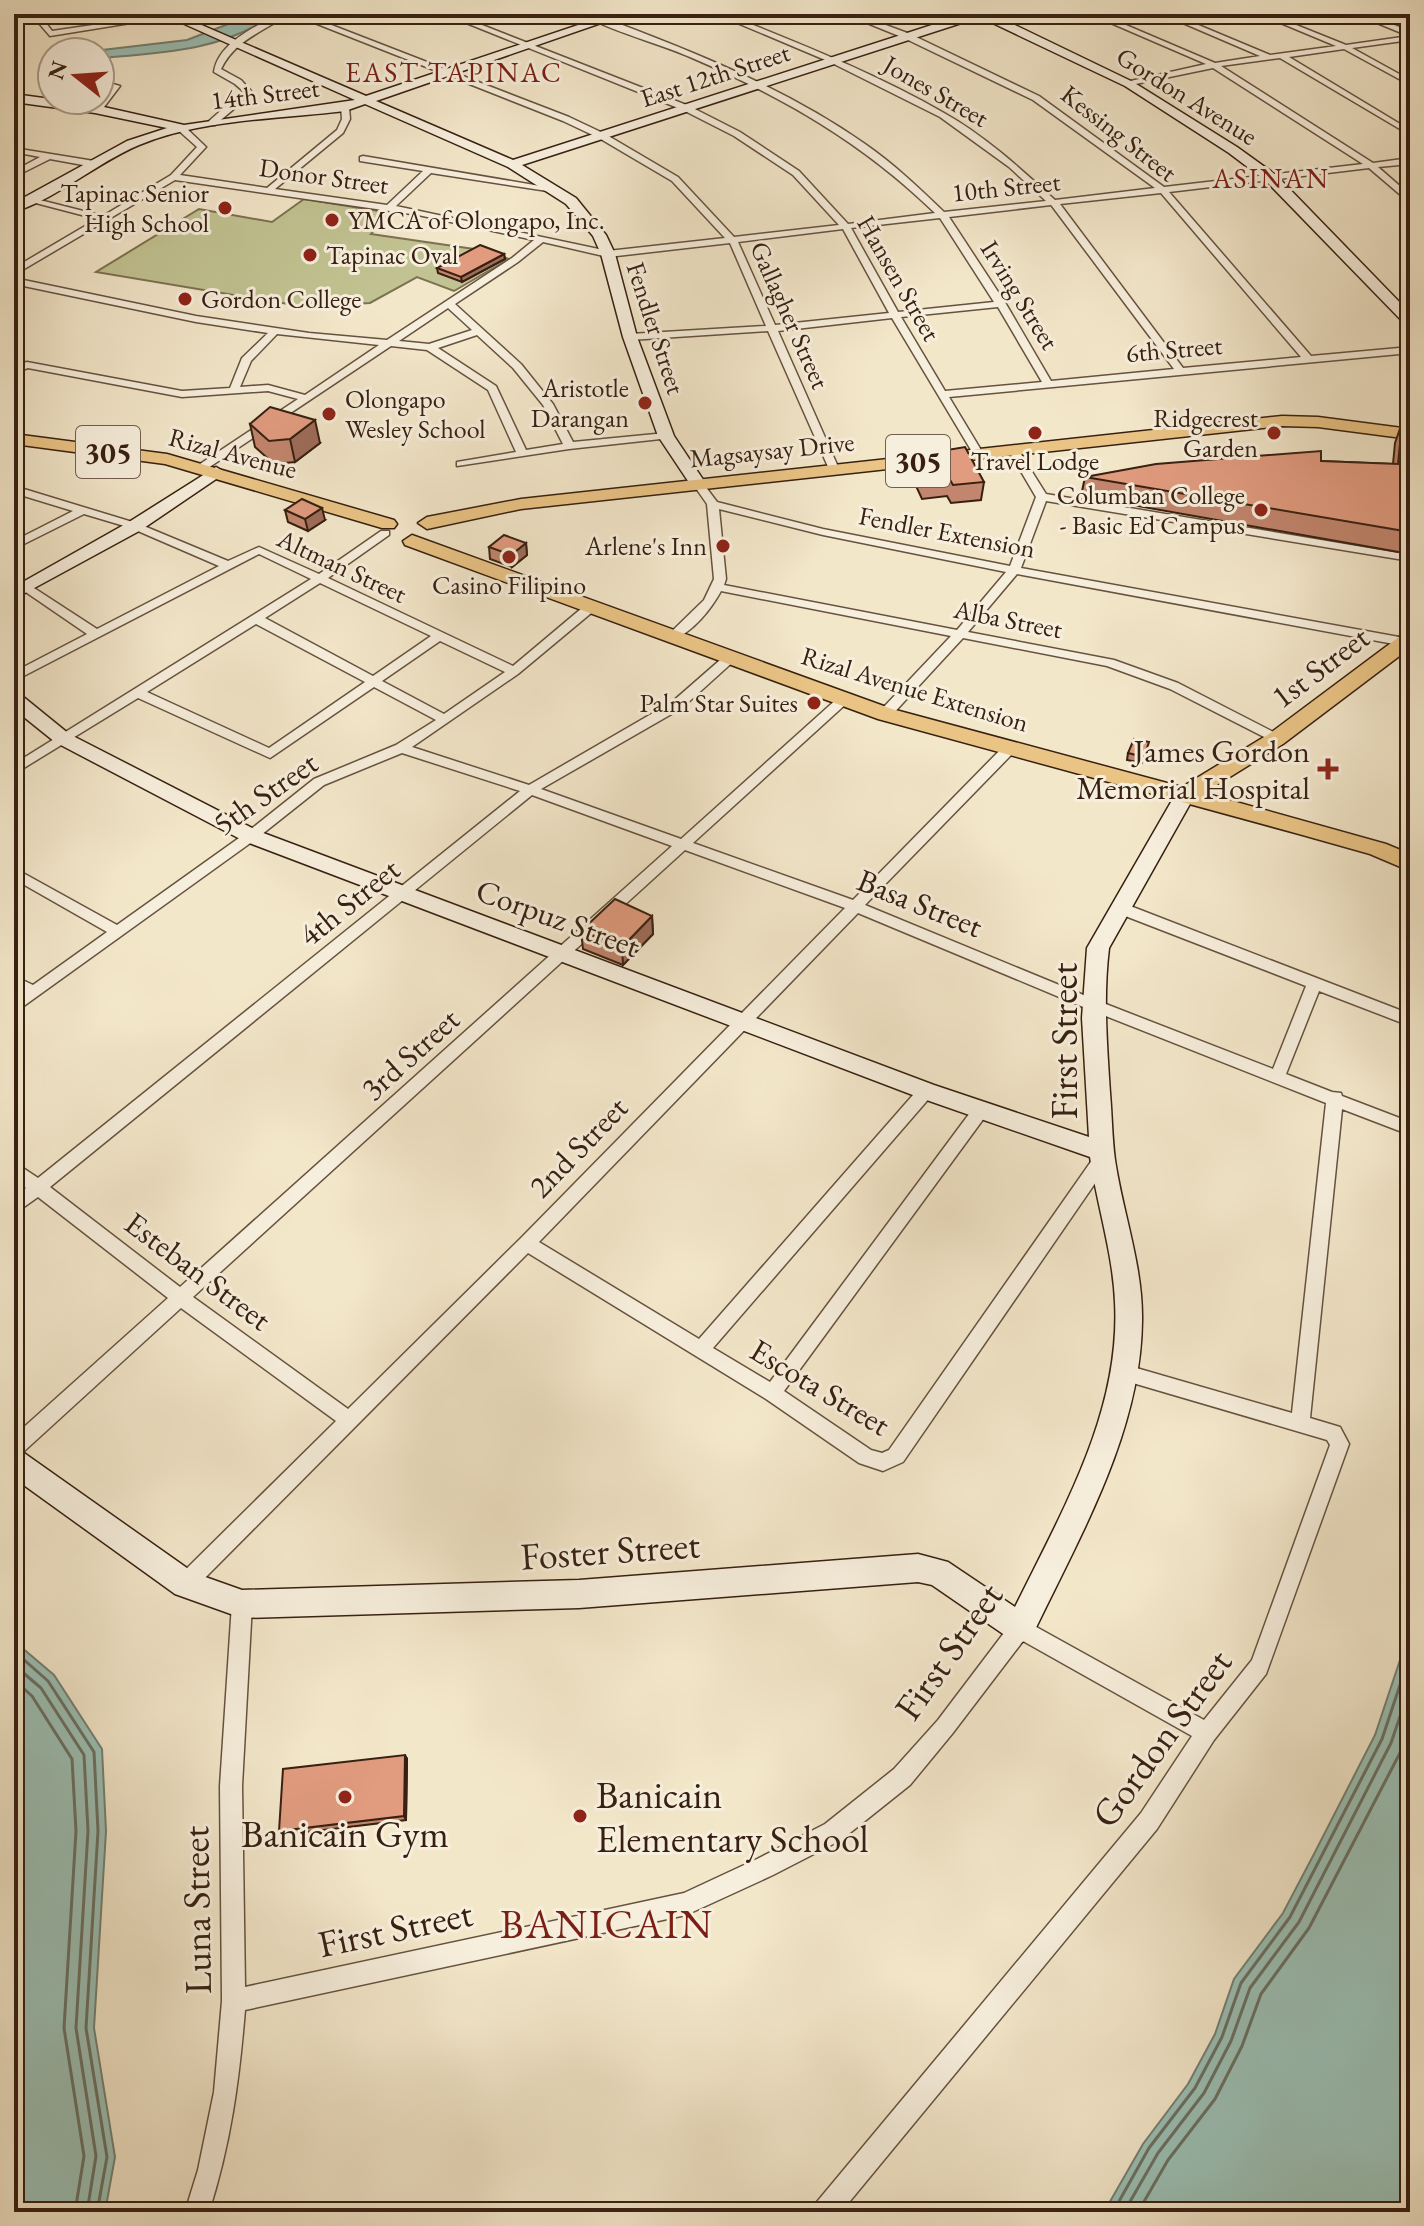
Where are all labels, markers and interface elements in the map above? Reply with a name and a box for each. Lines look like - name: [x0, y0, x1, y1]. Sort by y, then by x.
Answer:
- street label: East 12th Street: [636, 35, 794, 115]
- north arrow: [36, 36, 116, 116]
- street label: Gordon Avenue: [1110, 39, 1264, 153]
- street label: Jones Street: [875, 46, 995, 135]
- district label: EAST TAPINAC: [345, 54, 563, 90]
- text: N: [41, 57, 74, 83]
- street label: 14th Street: [209, 70, 321, 118]
- street label: Kessing Street: [1054, 77, 1184, 189]
- street label: Donor Street: [257, 150, 391, 202]
- district label: ASINAN: [1211, 160, 1330, 196]
- street label: 10th Street: [950, 164, 1062, 210]
- place label: Tapinac Senior High School: [60, 176, 209, 240]
- marker: Tapinac Senior High School: [216, 199, 234, 217]
- place label: YMCA of Olongapo, Inc.: [348, 203, 605, 237]
- street label: Hansen Street: [849, 209, 949, 347]
- marker: YMCA of Olongapo, Inc.: [323, 211, 341, 229]
- street label: Irving Street: [973, 234, 1067, 356]
- street label: Gallagher Street: [742, 236, 838, 394]
- place label: Tapinac Oval: [326, 238, 458, 272]
- marker: Tapinac Oval: [301, 246, 319, 264]
- street label: Fendler Street: [619, 258, 693, 398]
- place label: Gordon College: [201, 282, 361, 316]
- marker: Gordon College: [176, 290, 194, 308]
- street label: 6th Street: [1125, 328, 1223, 370]
- place label: Aristotle Darangan: [531, 371, 629, 435]
- place label: Olongapo Wesley School: [345, 382, 485, 446]
- marker: Aristotle Darangan: [636, 394, 654, 412]
- place label: Ridgecrest Garden: [1153, 401, 1258, 465]
- marker: Olongapo Wesley School: [320, 405, 338, 423]
- street label: Rizal Avenue: [165, 420, 301, 486]
- street label: Magsaysay Drive: [688, 424, 856, 476]
- marker: Travel Lodge: [1026, 424, 1044, 442]
- marker: Ridgecrest Garden: [1265, 424, 1283, 442]
- road number: 305: [76, 426, 140, 478]
- road number: 305: [886, 435, 950, 487]
- place label: Travel Lodge: [971, 444, 1099, 478]
- place label: Columban College - Basic Ed Campus: [1057, 478, 1245, 542]
- street label: Fendler Extension: [856, 498, 1038, 566]
- marker: Columban College - Basic Ed Campus: [1252, 501, 1270, 519]
- street label: Altman Street: [271, 521, 412, 611]
- place label: Arlene's Inn: [584, 529, 707, 563]
- marker: Arlene's Inn: [714, 537, 732, 555]
- marker: Casino Filipino: [500, 548, 518, 566]
- place label: Casino Filipino: [432, 568, 586, 602]
- street label: Alba Street: [950, 592, 1065, 646]
- street label: 1st Street: [1262, 616, 1378, 718]
- street label: Rizal Avenue Extension: [797, 638, 1033, 740]
- place label: Palm Star Suites: [640, 686, 798, 720]
- marker: Palm Star Suites: [805, 694, 823, 712]
- place label: James Gordon Memorial Hospital: [1076, 730, 1310, 809]
- street label: 5th Street: [204, 742, 326, 844]
- marker: James Gordon Memorial Hospital: [1317, 758, 1339, 780]
- street label: 4th Street: [290, 848, 408, 956]
- street label: Basa Street: [851, 859, 989, 947]
- street label: Corpuz Street: [470, 869, 646, 967]
- street label: First Street: [1039, 963, 1088, 1119]
- street label: 3rd Street: [352, 999, 468, 1109]
- street label: 2nd Street: [519, 1087, 637, 1207]
- street label: Esteban Street: [116, 1202, 280, 1340]
- street label: Escota Street: [742, 1329, 898, 1445]
- street label: Foster Street: [519, 1519, 702, 1581]
- street label: First Street: [883, 1573, 1013, 1729]
- street label: Gordon Street: [1080, 1639, 1242, 1837]
- place label: Banicain Elementary School: [596, 1770, 869, 1863]
- marker: Banicain Gym: [336, 1788, 354, 1806]
- marker: Banicain Elementary School: [571, 1807, 589, 1825]
- place label: Banicain Gym: [241, 1809, 449, 1858]
- street label: Luna Street: [170, 1825, 222, 1995]
- street label: First Street: [313, 1888, 477, 1968]
- district label: BANICAIN: [500, 1898, 714, 1950]

